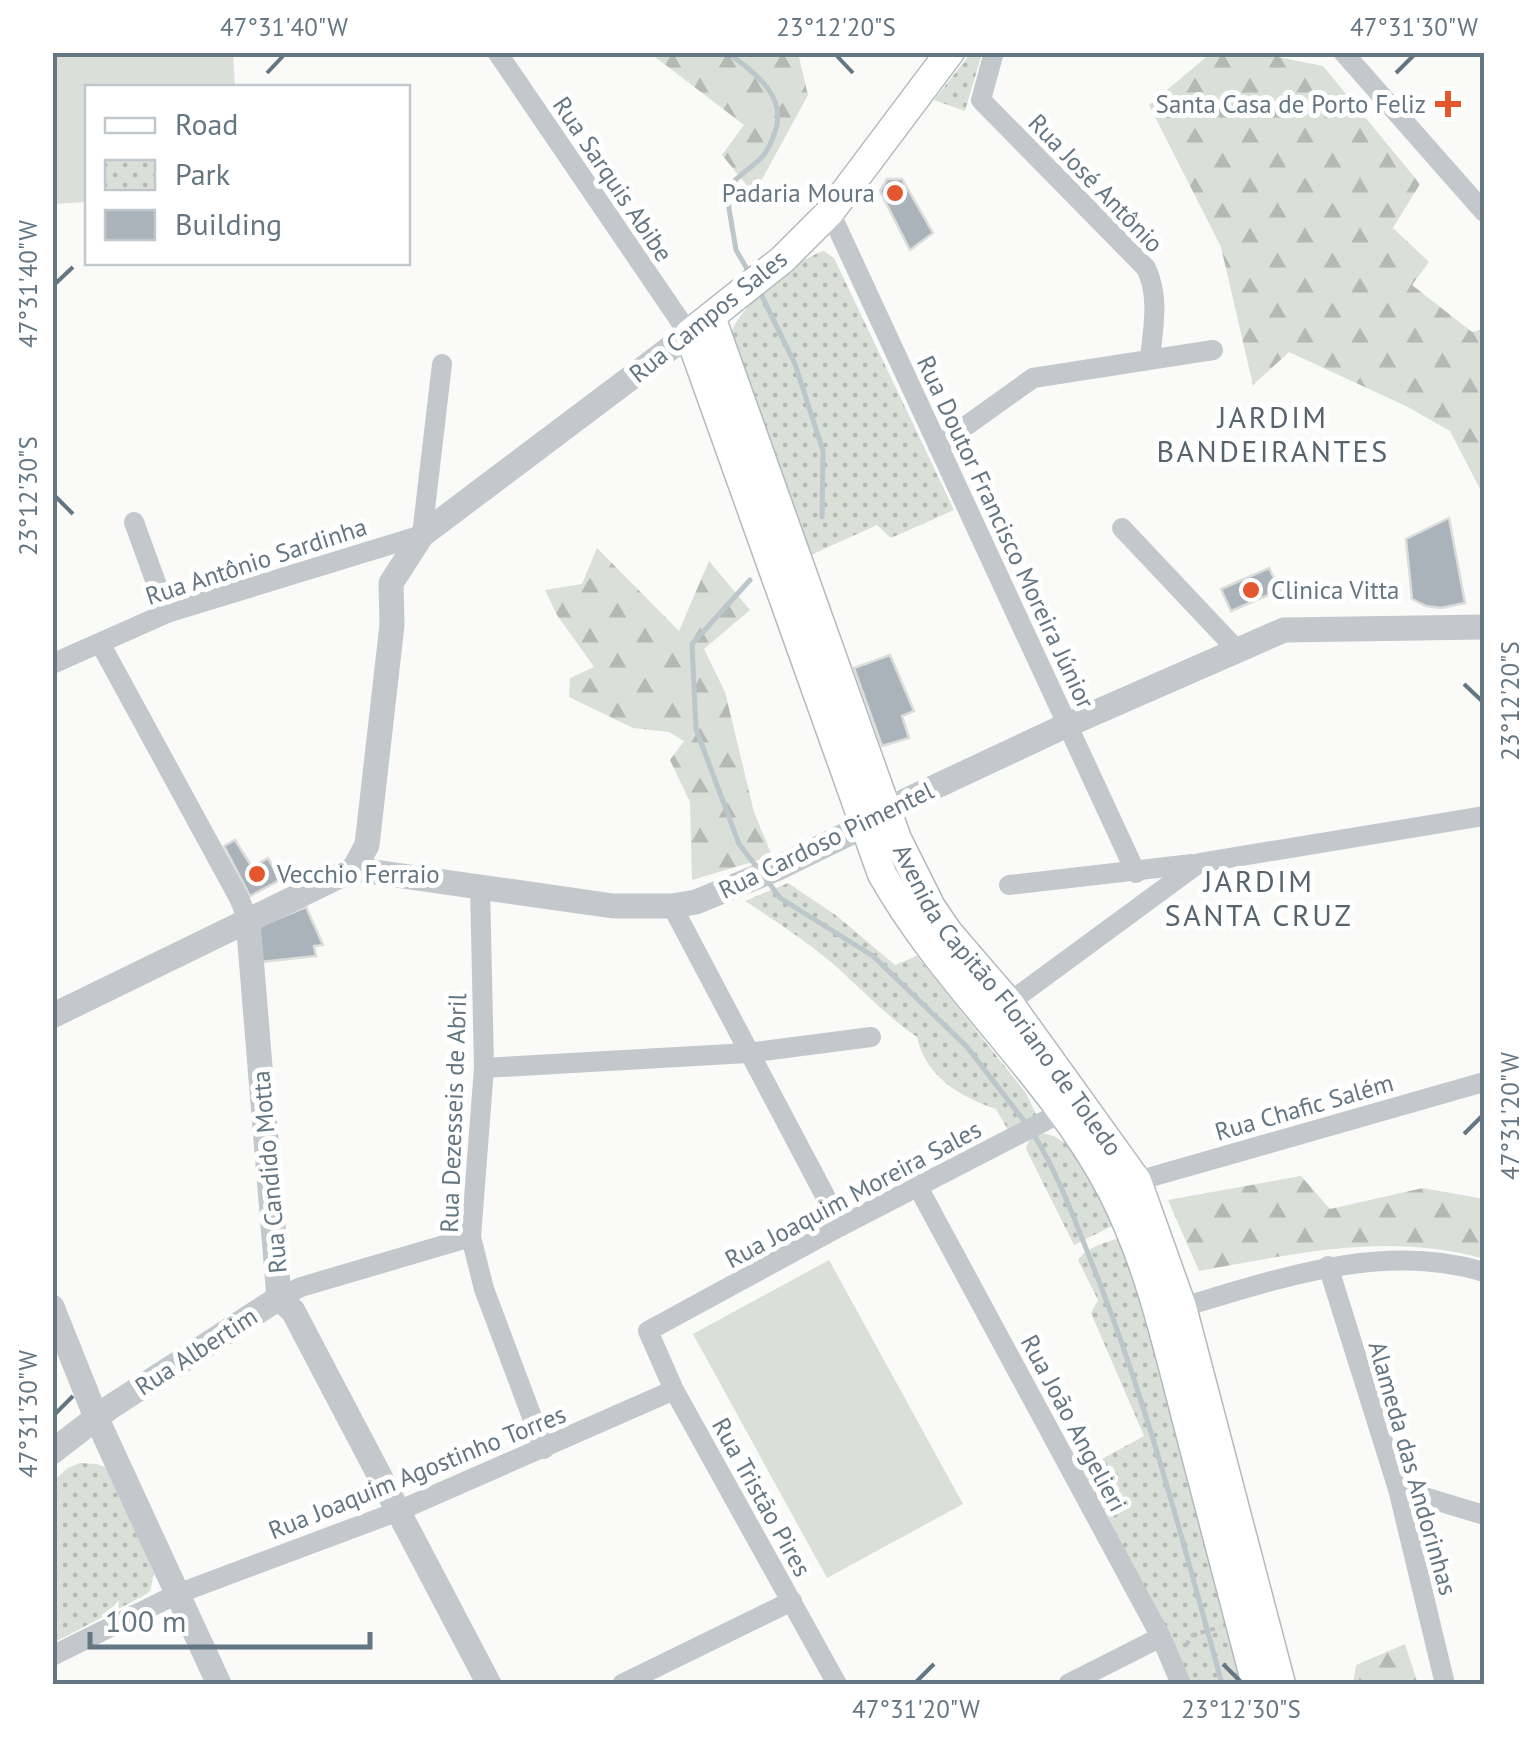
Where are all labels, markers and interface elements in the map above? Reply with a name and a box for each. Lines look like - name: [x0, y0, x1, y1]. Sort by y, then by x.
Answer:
- text: 47°31'40"W: [220, 11, 348, 43]
- text: 23°12'20"S: [776, 11, 896, 43]
- text: 47°31'30"W: [1350, 11, 1478, 43]
- legend: [85, 85, 410, 265]
- place label: Santa Casa de Porto Feliz: [1156, 88, 1426, 120]
- street label: Rua Sarquis Abibe: [546, 90, 680, 268]
- marker: Santa Casa de Porto Feliz: [1435, 91, 1461, 117]
- text: Road: [175, 104, 239, 143]
- street label: Rua José Antônio: [1022, 107, 1170, 259]
- text: Park: [175, 154, 231, 193]
- place label: Padaria Moura: [722, 177, 875, 209]
- marker: Padaria Moura: [884, 182, 906, 204]
- text: Building: [175, 204, 282, 243]
- text: 47°31'40"W: [12, 220, 44, 348]
- street label: Rua Campos Sales: [623, 243, 793, 389]
- street label: Rua Doutor Francisco Moreira Júnior: [910, 350, 1102, 714]
- district label: JARDIM BANDEIRANTES: [1156, 397, 1390, 470]
- text: 23°12'30"S: [12, 436, 44, 556]
- street label: Rua Antônio Sardinha: [141, 510, 371, 612]
- place label: Clinica Vitta: [1271, 574, 1400, 606]
- marker: Clinica Vitta: [1240, 579, 1262, 601]
- text: 23°12'20"S: [1494, 641, 1526, 761]
- street label: Rua Cardoso Pimentel: [713, 774, 939, 906]
- street label: Avenida Capitão Floriano de Toledo: [886, 839, 1130, 1162]
- place label: Vecchio Ferraio: [276, 858, 440, 890]
- district label: JARDIM SANTA CRUZ: [1165, 861, 1353, 934]
- marker: Vecchio Ferraio: [246, 863, 268, 885]
- street label: Rua Dezesseis de Abril: [433, 992, 473, 1233]
- text: 47°31'20"W: [1494, 1052, 1526, 1180]
- street label: Rua Chafic Salém: [1211, 1066, 1397, 1148]
- street label: Rua Candido Motta: [244, 1069, 294, 1275]
- street label: Rua Joaquim Moreira Sales: [719, 1113, 987, 1275]
- street label: Rua Albertim: [129, 1300, 263, 1402]
- street label: Rua João Angelieri: [1014, 1329, 1134, 1517]
- street label: Alameda das Andorinhas: [1361, 1337, 1465, 1599]
- text: 47°31'30"W: [12, 1350, 44, 1478]
- street label: Rua Joaquim Agostinho Torres: [264, 1398, 570, 1546]
- street label: Rua Tristão Pires: [705, 1412, 819, 1582]
- scale bar: [90, 1587, 370, 1649]
- text: 100 m: [105, 1601, 186, 1640]
- text: 47°31'20"W: [852, 1693, 980, 1725]
- text: 23°12'30"S: [1181, 1693, 1301, 1725]

